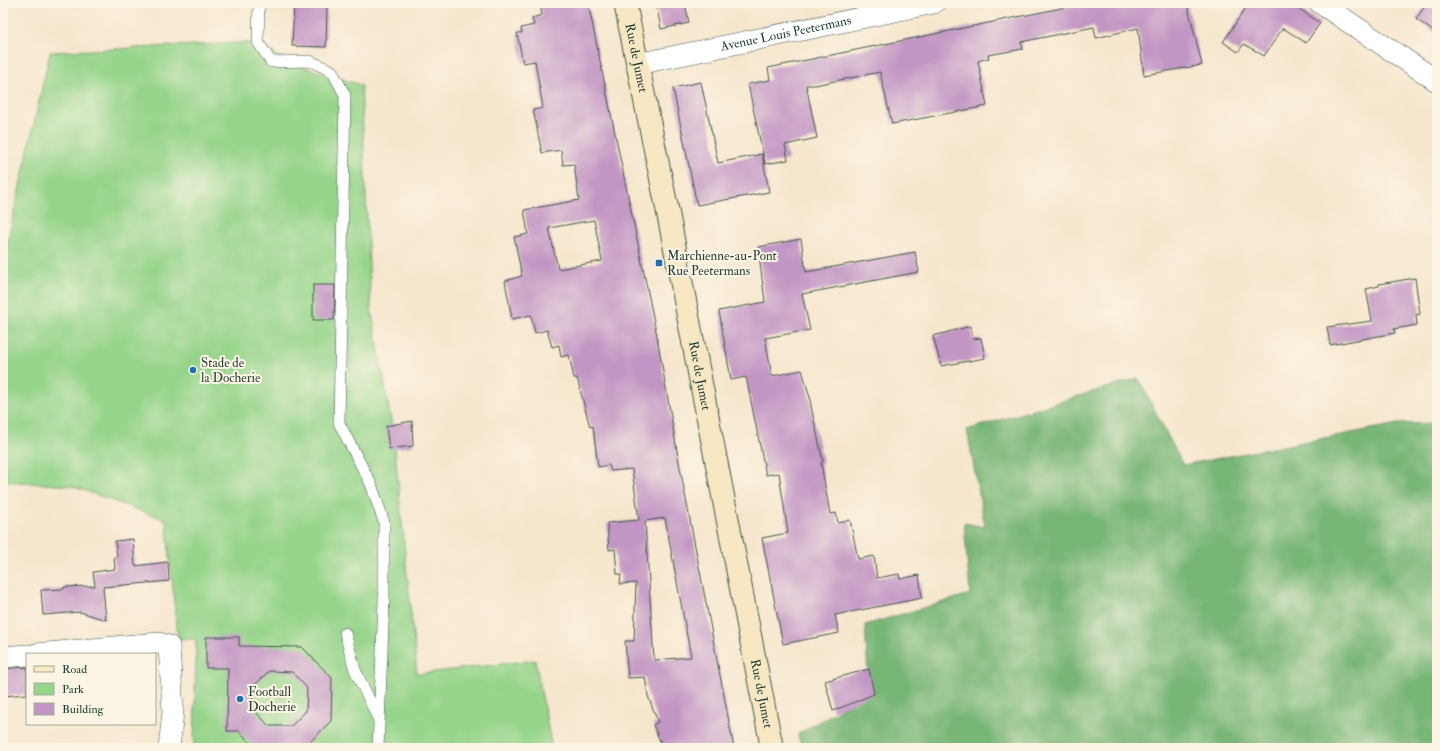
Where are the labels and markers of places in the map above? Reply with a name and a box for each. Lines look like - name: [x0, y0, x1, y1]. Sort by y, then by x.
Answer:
- place label: Marchienne-au-Pont Rue Peetermans: [667, 248, 777, 279]
- marker: Marchienne-au-Pont Rue Peetermans: [654, 258, 664, 268]
- place label: Stade de la Docherie: [201, 355, 261, 386]
- marker: Stade de la Docherie: [188, 365, 198, 375]
- place label: Football Docherie: [248, 684, 297, 715]
- marker: Football Docherie: [235, 694, 245, 704]

